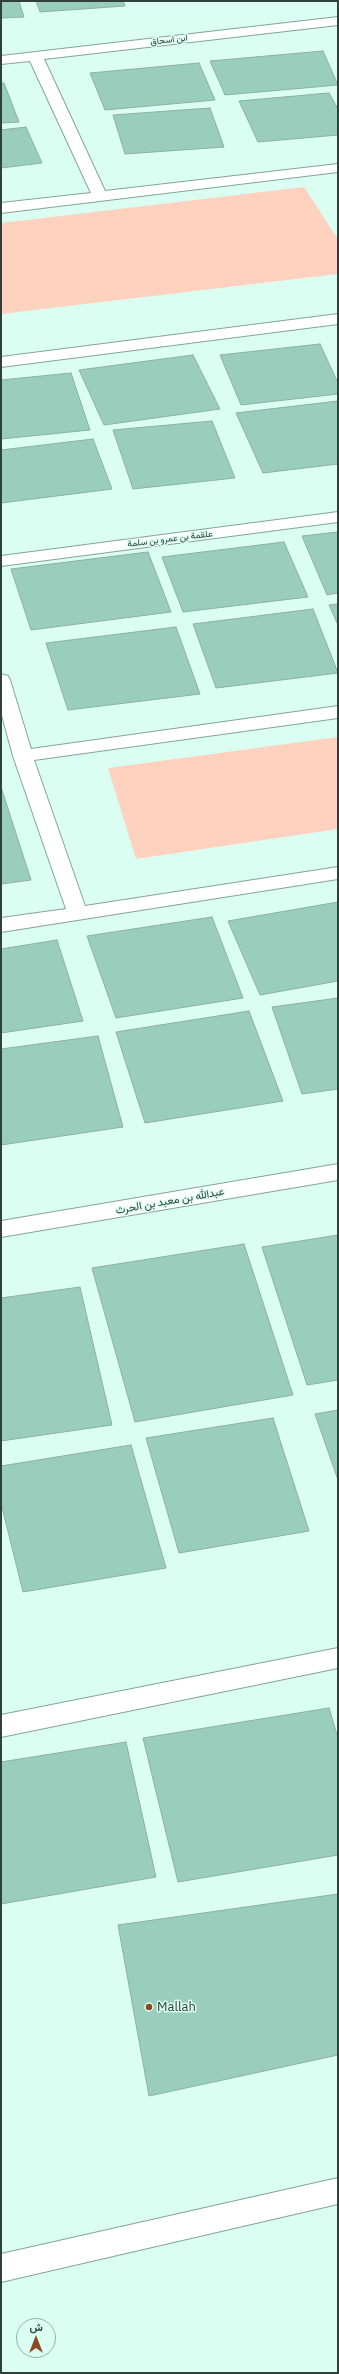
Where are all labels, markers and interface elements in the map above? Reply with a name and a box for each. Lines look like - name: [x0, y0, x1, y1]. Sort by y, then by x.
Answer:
- street label: ابن اسحاق: [150, 32, 188, 48]
- street label: علقمة بن عمرو بن سلمة: [127, 528, 213, 550]
- street label: عبدالله بن معبد بن الحرث: [115, 1185, 225, 1217]
- place label: Mallah: [157, 1999, 196, 2015]
- marker: Mallah: [144, 2002, 154, 2012]
- north arrow: [16, 2318, 56, 2358]
- text: ش: [29, 2320, 43, 2334]

